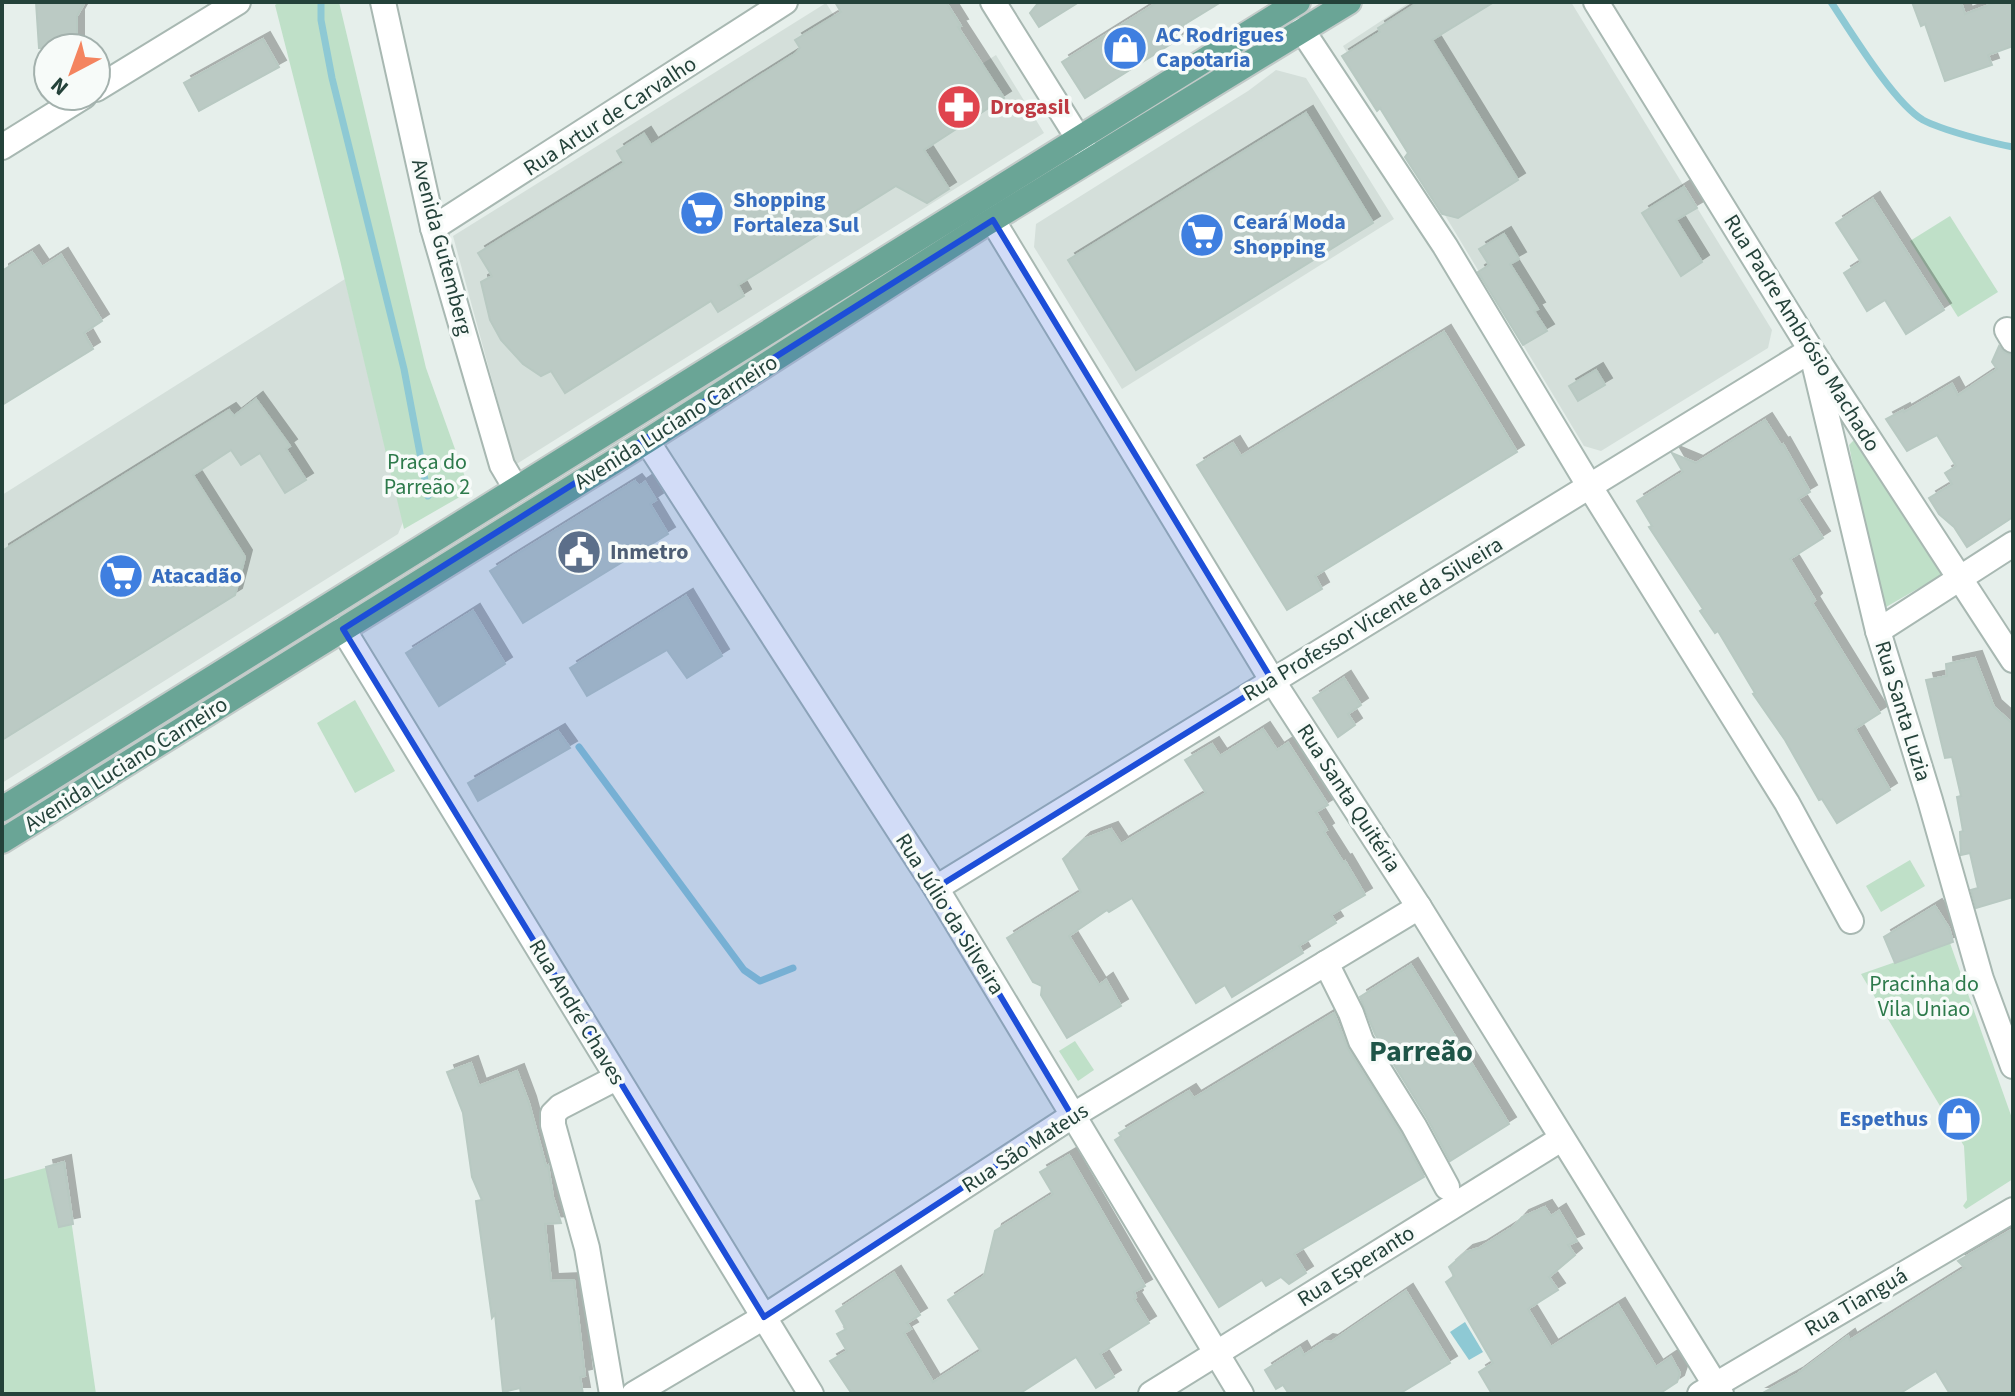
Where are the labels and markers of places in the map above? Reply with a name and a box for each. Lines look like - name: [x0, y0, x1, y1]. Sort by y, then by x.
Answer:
- place label: AC Rodrigues Capotaria: [1155, 19, 1284, 76]
- shop icon: AC Rodrigues Capotaria: [1101, 24, 1149, 72]
- pharmacy icon: Drogasil: [935, 83, 983, 131]
- place label: Drogasil: [990, 91, 1070, 123]
- place label: Shopping Fortaleza Sul: [733, 184, 860, 241]
- supermarket icon: Shopping Fortaleza Sul: [678, 189, 726, 237]
- place label: Ceará Moda Shopping: [1233, 206, 1346, 263]
- supermarket icon: Ceará Moda Shopping: [1178, 211, 1226, 259]
- public building icon: Inmetro: [555, 528, 603, 576]
- place label: Inmetro: [610, 536, 688, 568]
- supermarket icon: Atacadão: [97, 552, 145, 600]
- place label: Atacadão: [151, 560, 242, 592]
- shop icon: Espethus: [1935, 1095, 1983, 1143]
- place label: Espethus: [1839, 1103, 1928, 1135]

